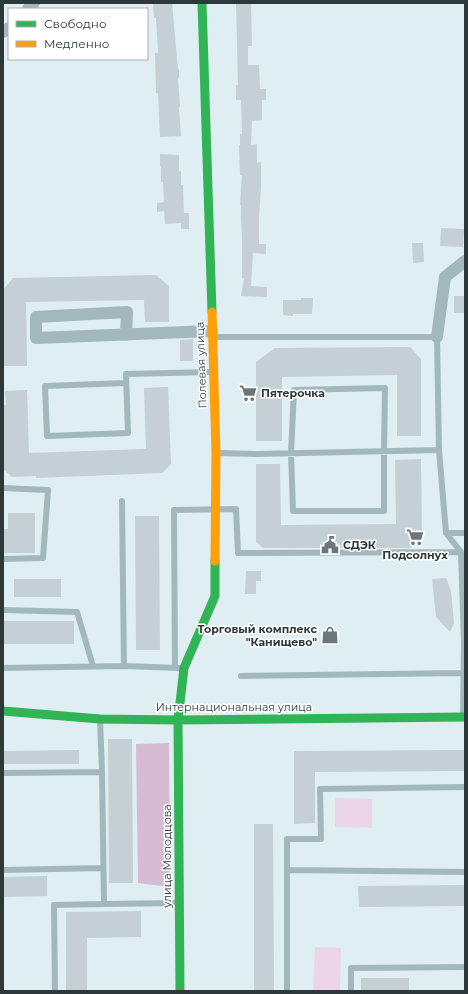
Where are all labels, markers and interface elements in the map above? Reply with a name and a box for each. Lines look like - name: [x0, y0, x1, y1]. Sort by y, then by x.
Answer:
- legend: [8, 8, 148, 60]
- text: Свободно: [44, 16, 107, 31]
- text: Медленно: [44, 36, 110, 51]
- street label: Полевая улица: [192, 321, 210, 409]
- supermarket icon: Пятерочка: [238, 383, 258, 403]
- place label: Пятерочка: [261, 386, 325, 400]
- supermarket icon: Подсолнух: [405, 527, 425, 547]
- public building icon: СДЭК: [320, 535, 340, 555]
- place label: СДЭК: [343, 538, 376, 552]
- place label: Подсолнух: [382, 548, 448, 562]
- place label: Торговый комплекс "Канищево": [198, 622, 317, 649]
- shop icon: Торговый комплекс "Канищево": [320, 625, 340, 645]
- street label: Интернациональная улица: [156, 700, 312, 714]
- street label: улица Молодцова: [160, 804, 174, 909]

